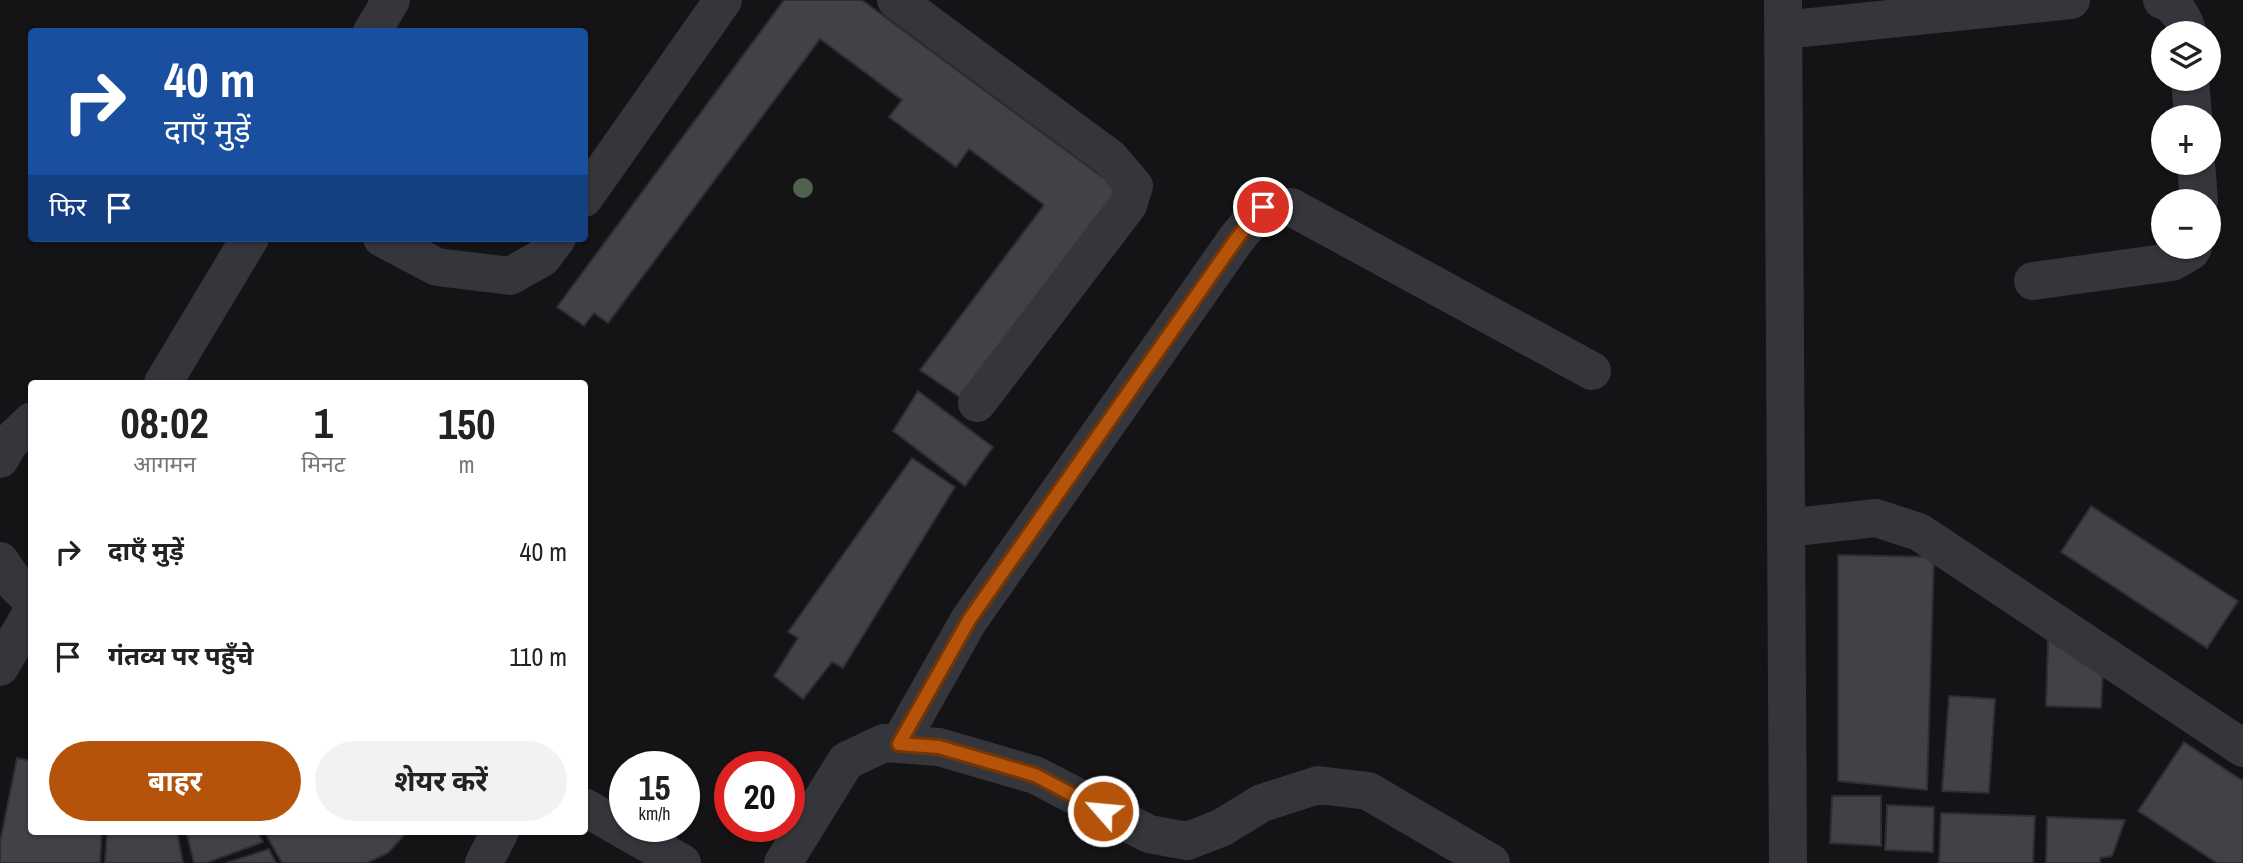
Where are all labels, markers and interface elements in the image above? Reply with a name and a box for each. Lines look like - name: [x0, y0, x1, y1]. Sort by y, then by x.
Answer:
- map controls: [2151, 21, 2221, 259]
- button: layers: [2151, 21, 2221, 91]
- text: 40 m: [164, 46, 256, 112]
- icon: right: [49, 56, 140, 147]
- button: +: [2151, 105, 2221, 175]
- text: दाएँ मुड़ें: [164, 109, 251, 152]
- pin: [1233, 177, 1293, 237]
- icon: arrive: [1244, 188, 1282, 226]
- text: फिर: [49, 189, 86, 224]
- icon: arrive: [100, 189, 138, 227]
- button: −: [2151, 189, 2221, 259]
- text: 08:02: [121, 395, 209, 451]
- text: 1: [314, 395, 333, 451]
- text: 150: [438, 396, 495, 452]
- text: आगमन: [133, 448, 196, 479]
- text: मिनट: [301, 448, 345, 479]
- text: m: [459, 449, 475, 480]
- icon: right: [49, 533, 87, 571]
- text: दाएँ मुड़ें: [108, 533, 184, 568]
- text: 40 m: [520, 534, 567, 569]
- icon: arrive: [49, 638, 87, 676]
- text: गंतव्य पर पहुँचे: [108, 638, 254, 673]
- text: 110 m: [509, 639, 567, 674]
- button: बाहर: [49, 741, 301, 821]
- button: शेयर करें: [315, 741, 567, 821]
- speed limit sign: 20: [714, 751, 805, 842]
- text: 15: [639, 764, 670, 811]
- position arrow: [1066, 774, 1140, 848]
- text: km/h: [639, 801, 671, 826]

